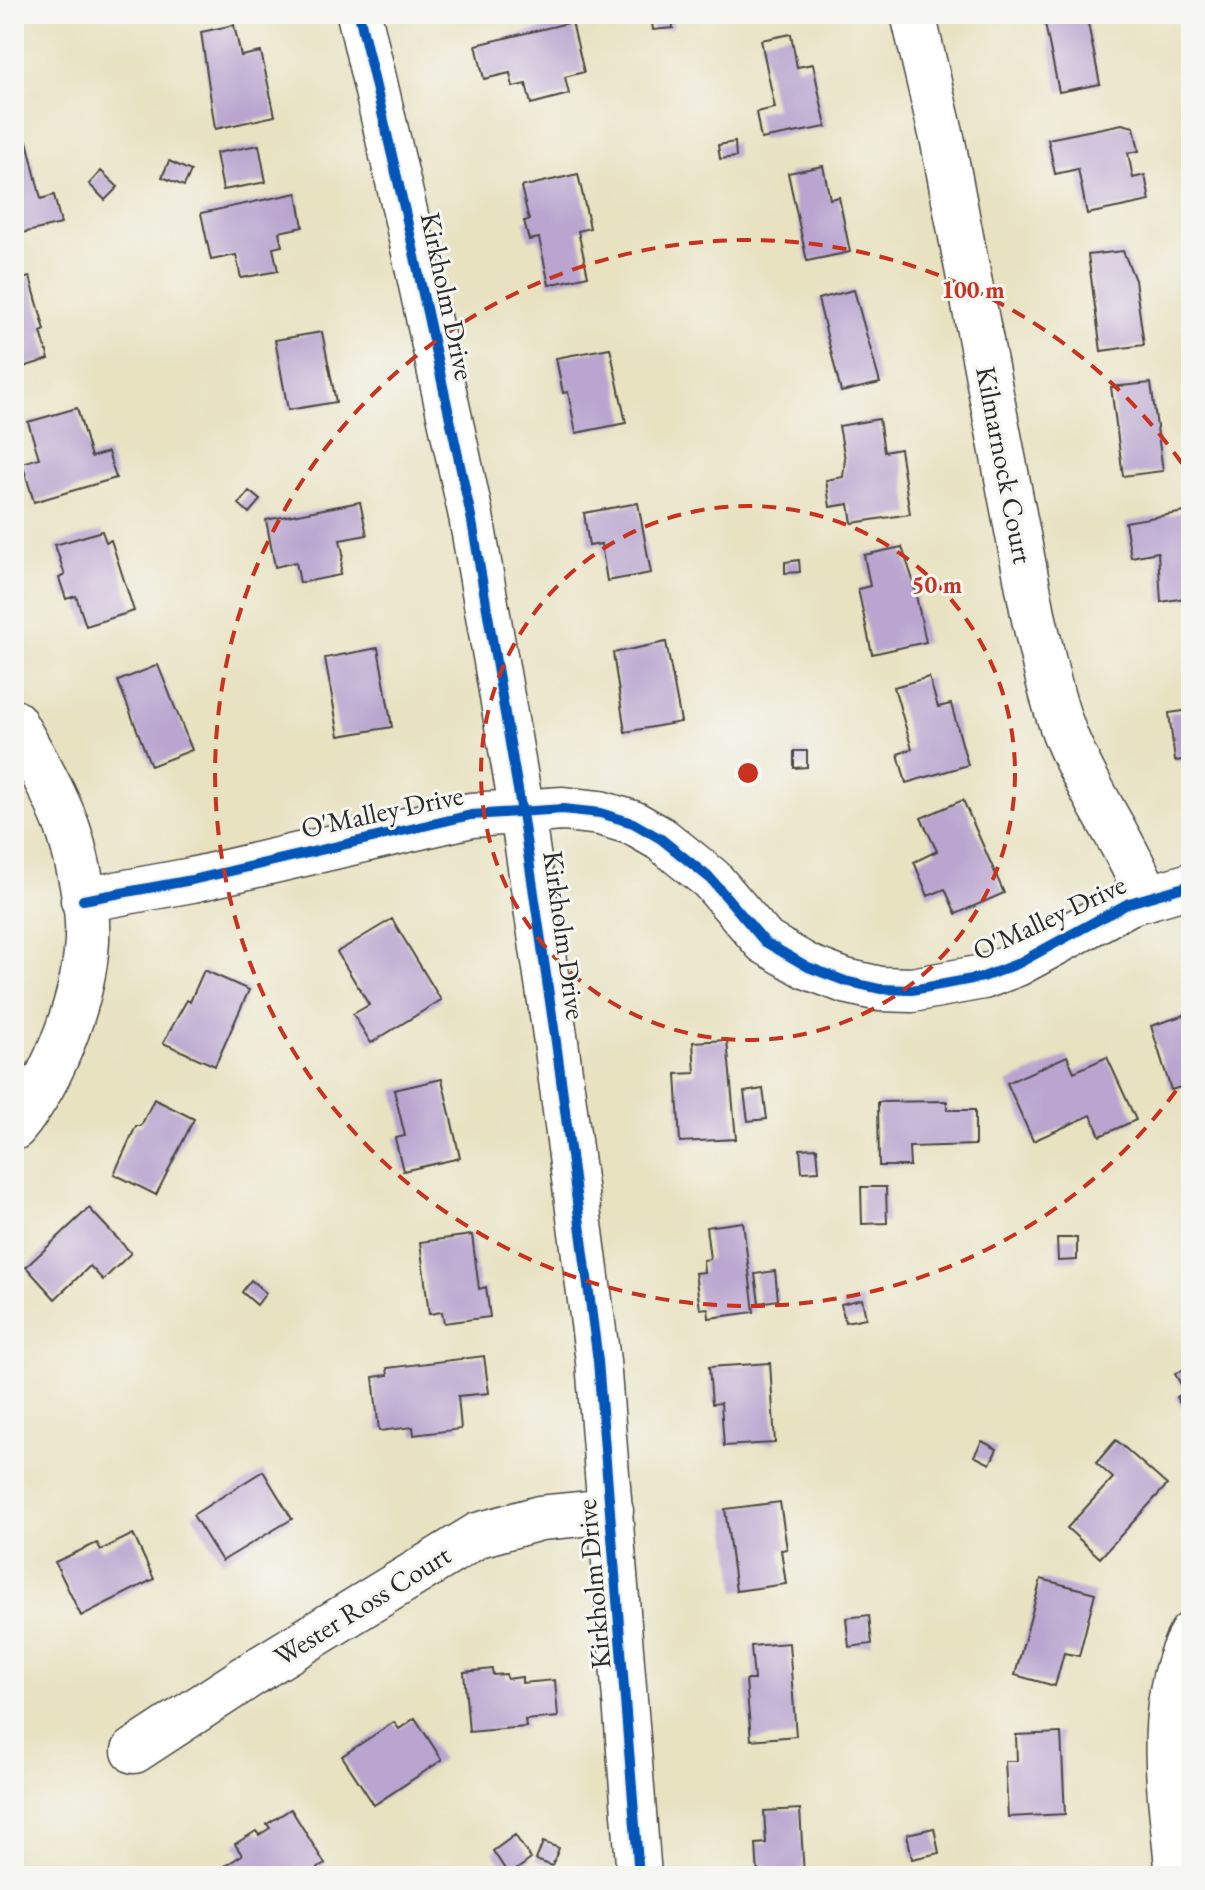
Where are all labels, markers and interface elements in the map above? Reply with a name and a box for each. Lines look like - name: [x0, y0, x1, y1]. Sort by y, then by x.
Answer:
- street label: Kirkholm Drive: [413, 209, 483, 383]
- text: 100 m: [941, 274, 1005, 305]
- street label: Kilmarnock Court: [968, 363, 1042, 567]
- text: 50 m: [912, 569, 962, 600]
- centre of rings: [734, 759, 762, 787]
- street label: O'Malley Drive: [298, 776, 466, 846]
- street label: Kirkholm Drive: [535, 848, 595, 1022]
- street label: O'Malley Drive: [967, 866, 1131, 968]
- street label: Kirkholm Drive: [568, 1498, 618, 1670]
- street label: Wester Ross Court: [267, 1536, 457, 1674]

